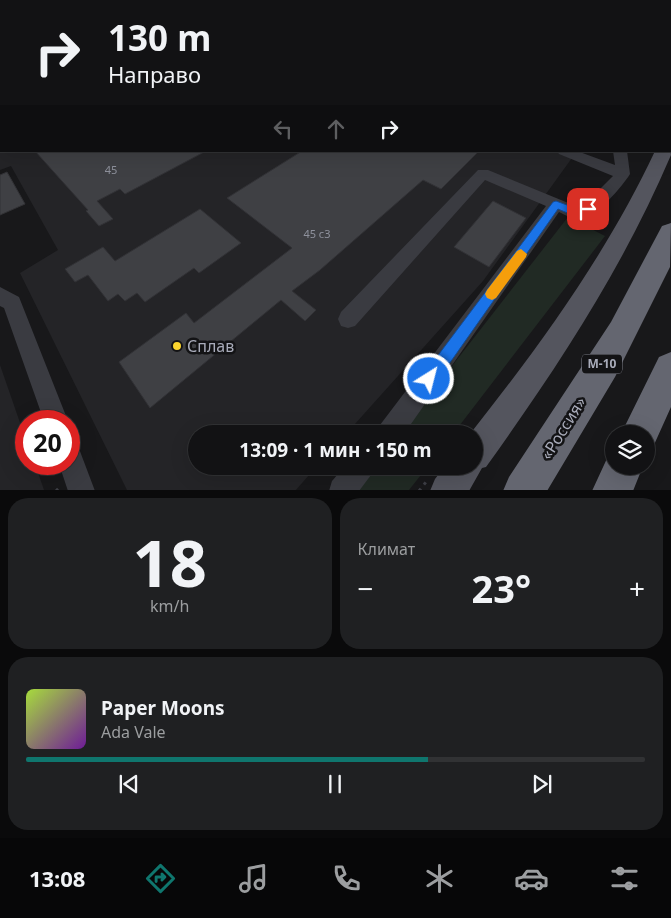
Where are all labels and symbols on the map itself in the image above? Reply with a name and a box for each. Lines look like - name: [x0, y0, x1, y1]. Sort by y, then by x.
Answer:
- house number: 45: [105, 162, 117, 177]
- pin: [567, 188, 609, 230]
- house number: 45 с3: [303, 226, 331, 241]
- place label: Сплав: [187, 335, 234, 357]
- marker: Сплав: [171, 340, 183, 352]
- position arrow: [402, 352, 454, 404]
- road number: М-10: [582, 354, 622, 374]
- street label: «Россия»: [535, 392, 591, 464]
- speed limit sign: 20: [15, 410, 80, 475]

